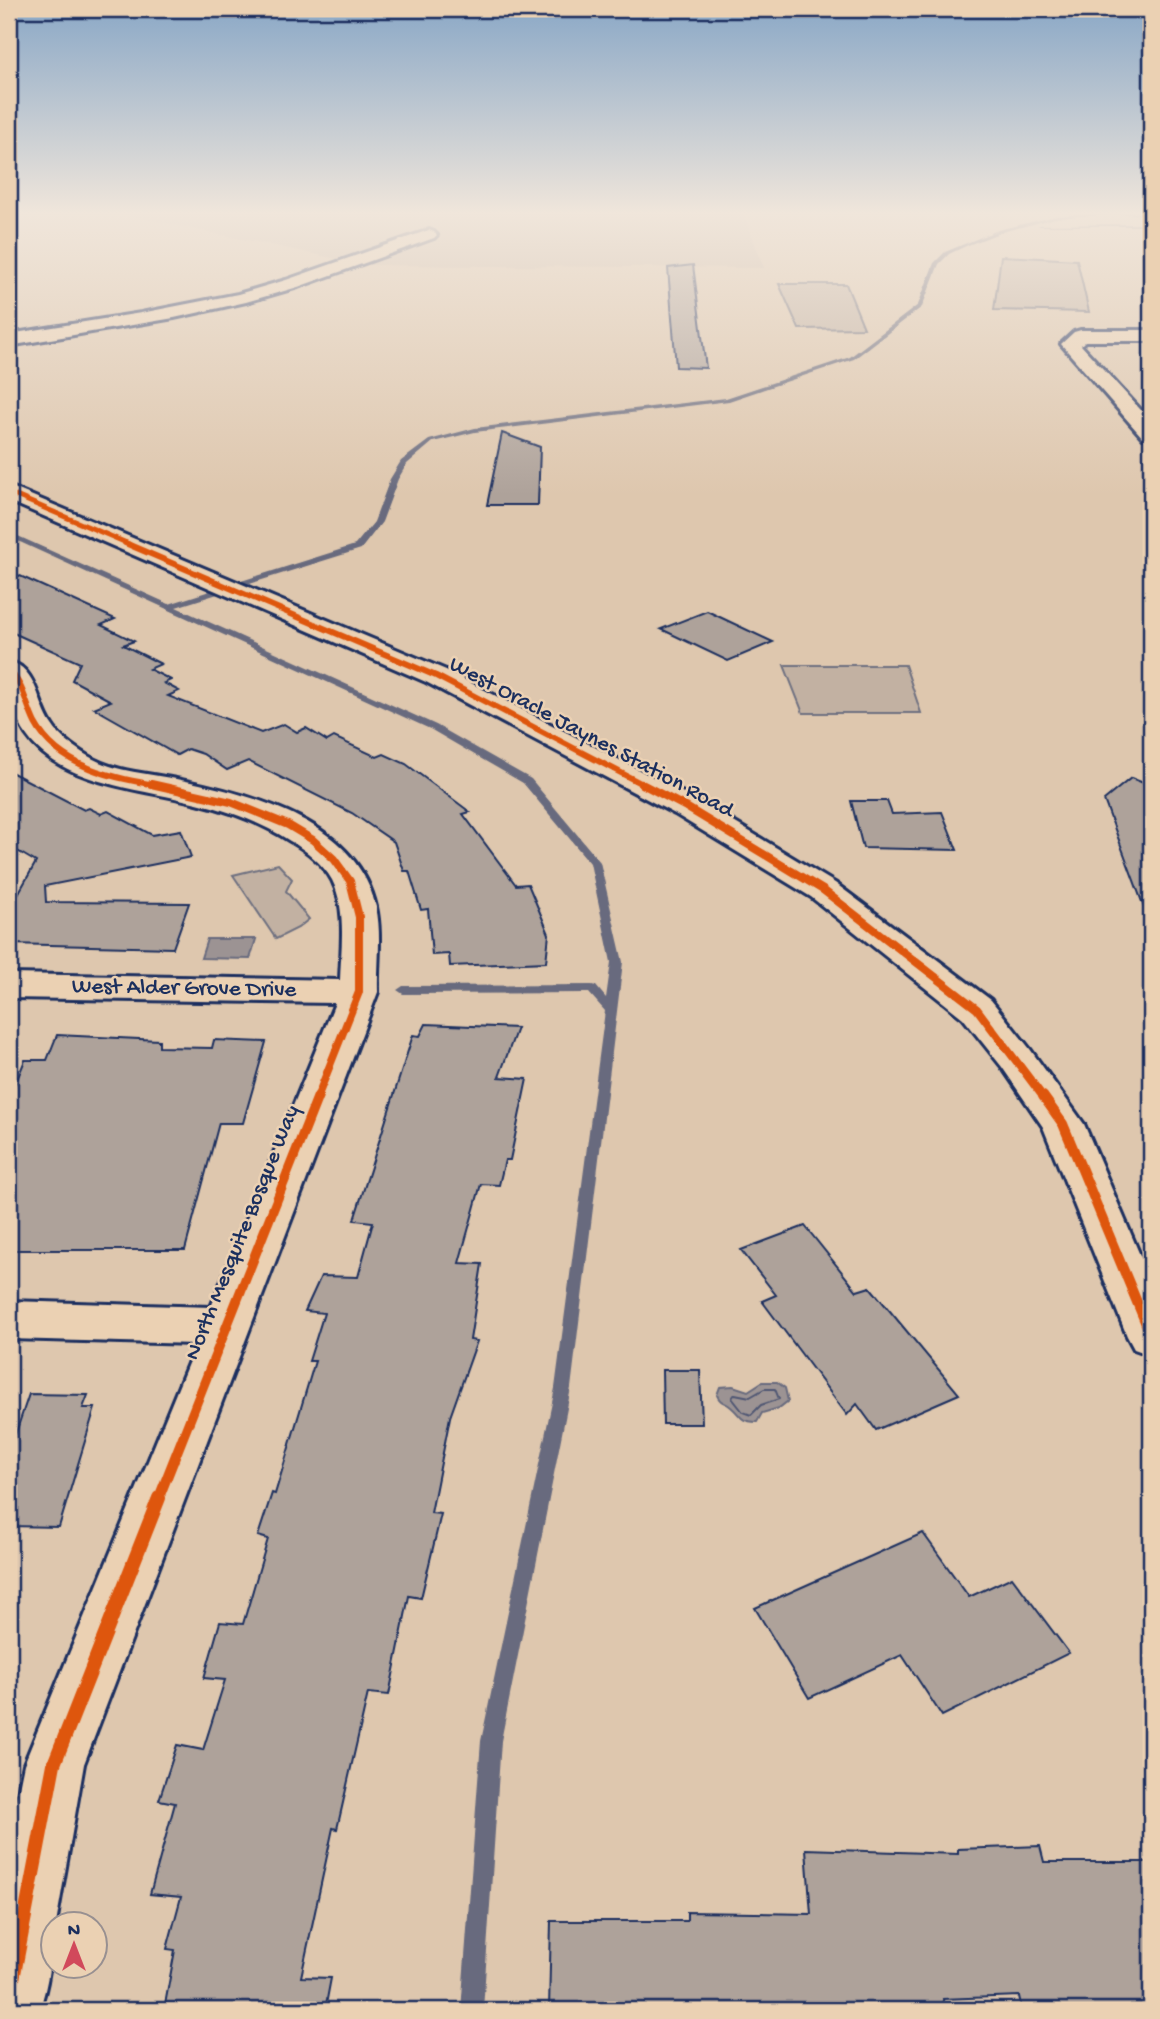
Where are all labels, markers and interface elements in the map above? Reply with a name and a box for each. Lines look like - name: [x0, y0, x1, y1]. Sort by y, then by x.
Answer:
- street label: West Oracle Jaynes Station Road: [444, 651, 739, 825]
- street label: West Alder Grove Drive: [72, 974, 298, 1004]
- street label: North Mesquite Bosque Way: [179, 1102, 307, 1364]
- north arrow: [38, 1910, 108, 1980]
- text: N: [68, 1920, 80, 1943]

